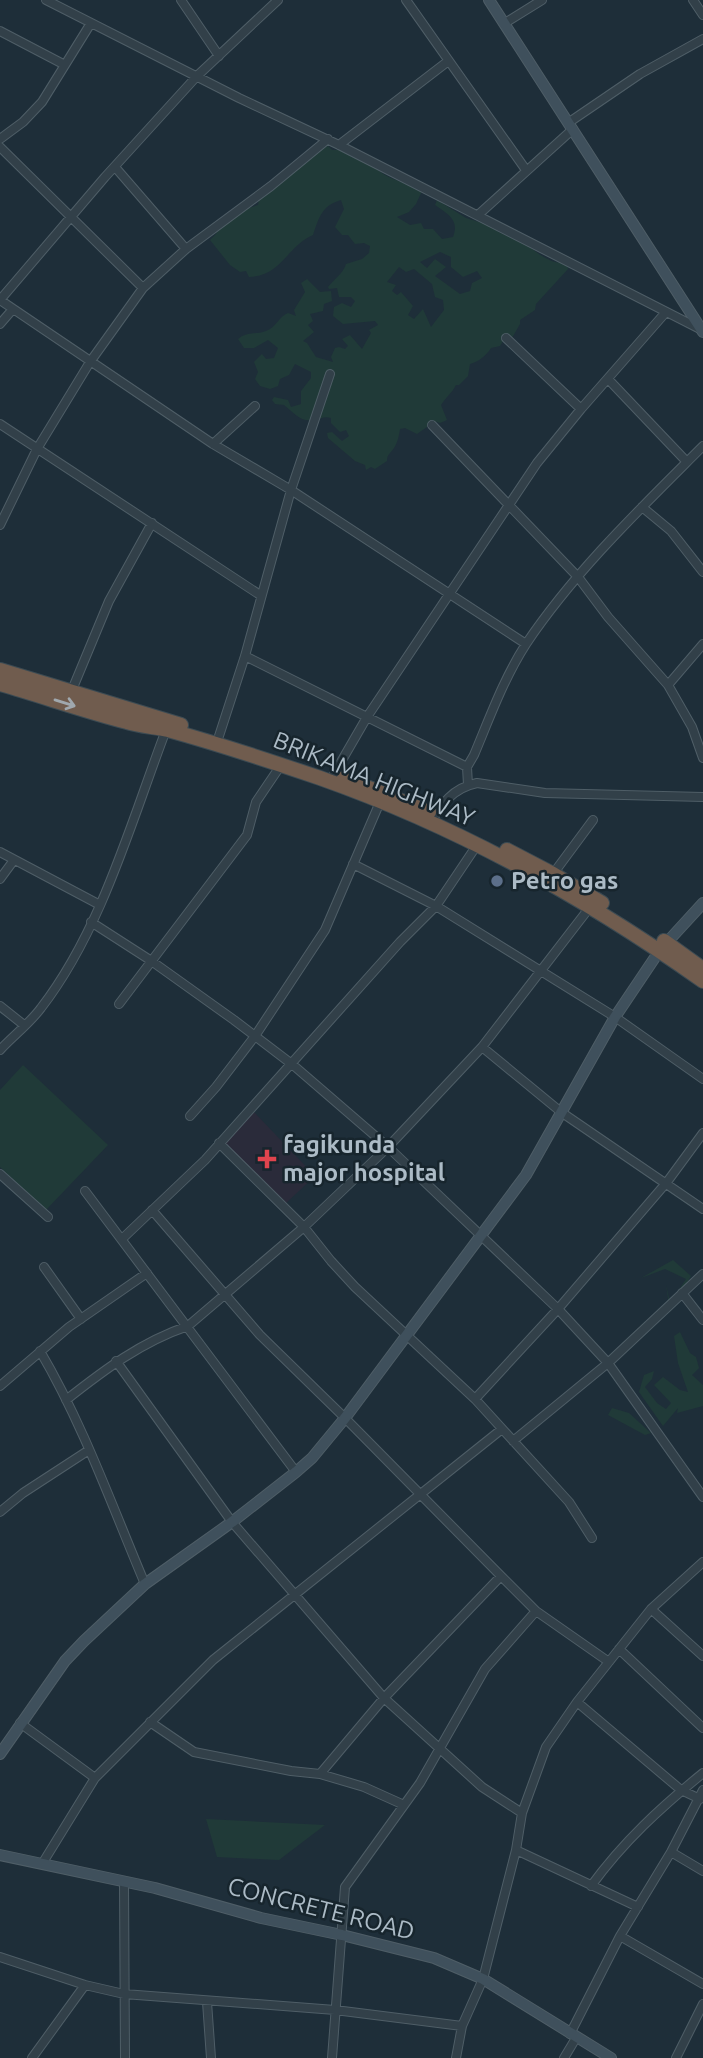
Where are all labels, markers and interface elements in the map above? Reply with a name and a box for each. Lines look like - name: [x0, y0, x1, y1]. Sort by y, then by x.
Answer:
- one-way arrow: [54, 698, 76, 711]
- street label: BRIKAMA HIGHWAY: [270, 726, 479, 831]
- place label: Petro gas: [511, 867, 618, 894]
- marker: Petro gas: [489, 873, 505, 889]
- place label: fagikunda major hospital: [283, 1131, 445, 1186]
- marker: fagikunda major hospital: [257, 1149, 277, 1169]
- street label: CONCRETE ROAD: [225, 1872, 417, 1945]

